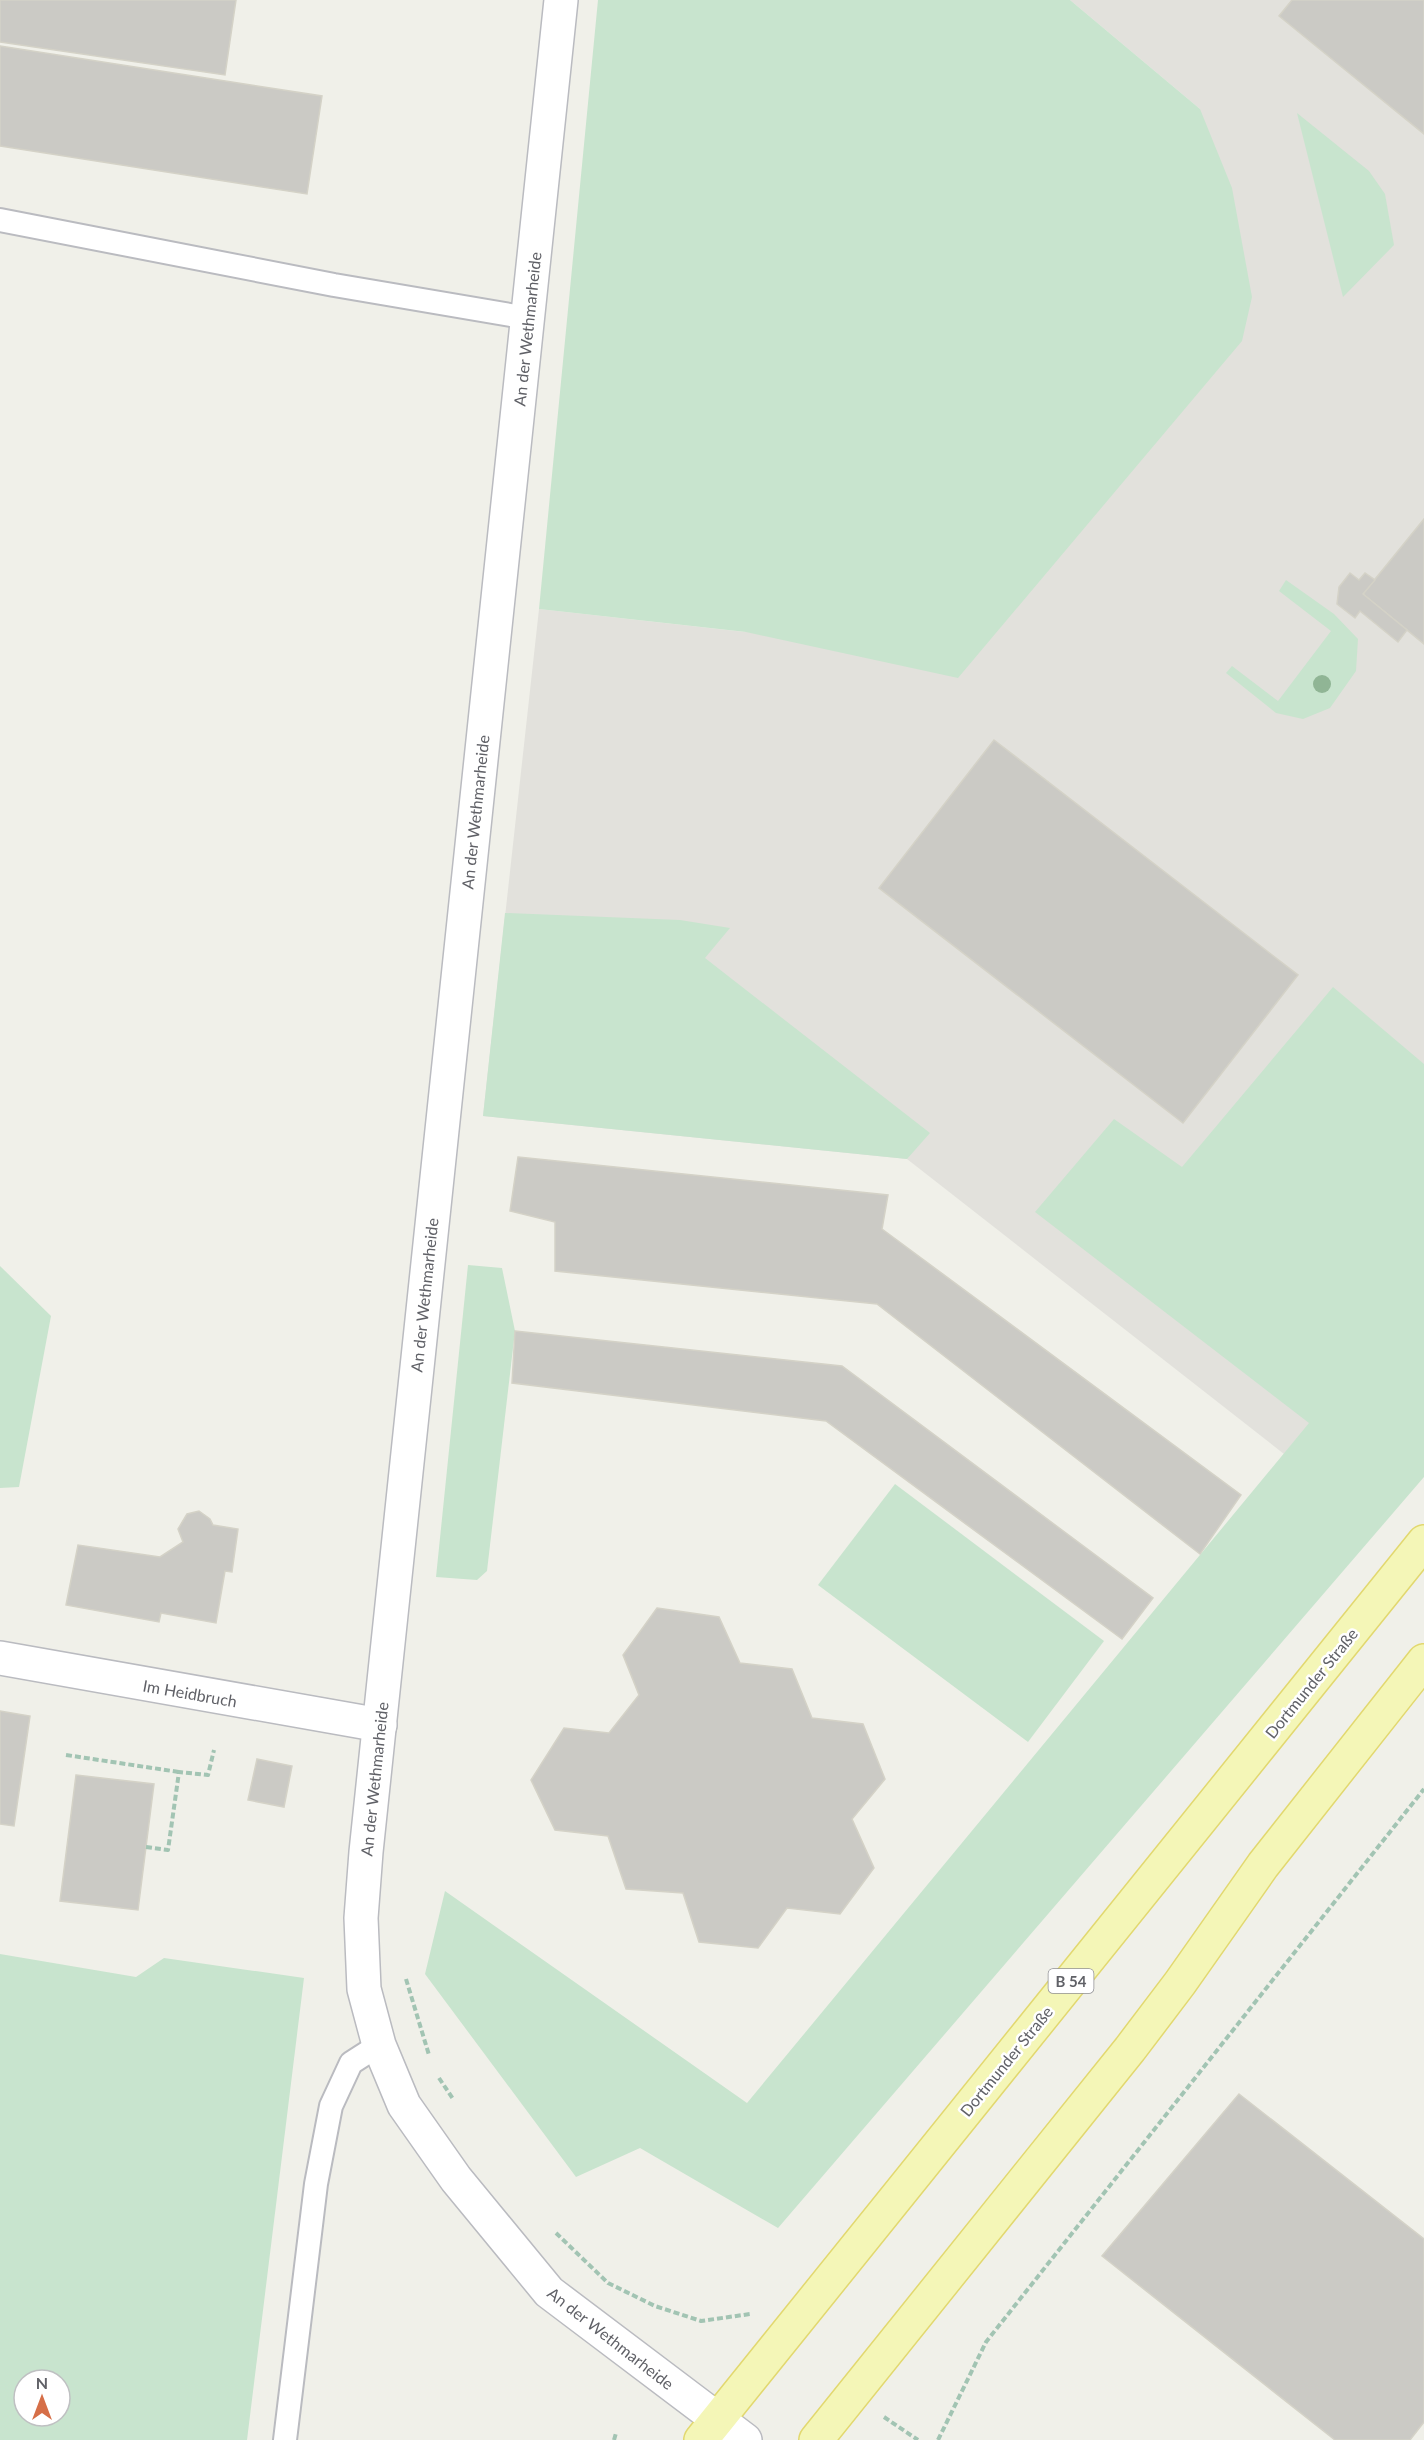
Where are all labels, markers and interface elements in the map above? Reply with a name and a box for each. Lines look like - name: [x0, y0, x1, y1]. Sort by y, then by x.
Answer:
- street label: An der Wethmarheide: [509, 251, 545, 407]
- street label: An der Wethmarheide: [457, 734, 493, 890]
- street label: An der Wethmarheide: [406, 1217, 442, 1373]
- street label: Dortmunder Straße: [1261, 1624, 1361, 1742]
- street label: Im Heidbruch: [142, 1675, 238, 1711]
- street label: An der Wethmarheide: [356, 1701, 392, 1857]
- road number: B 54: [1048, 1969, 1094, 1993]
- street label: Dortmunder Straße: [956, 2002, 1056, 2120]
- street label: An der Wethmarheide: [544, 2283, 678, 2393]
- north arrow: [12, 2368, 72, 2428]
- text: N: [36, 2373, 48, 2392]

